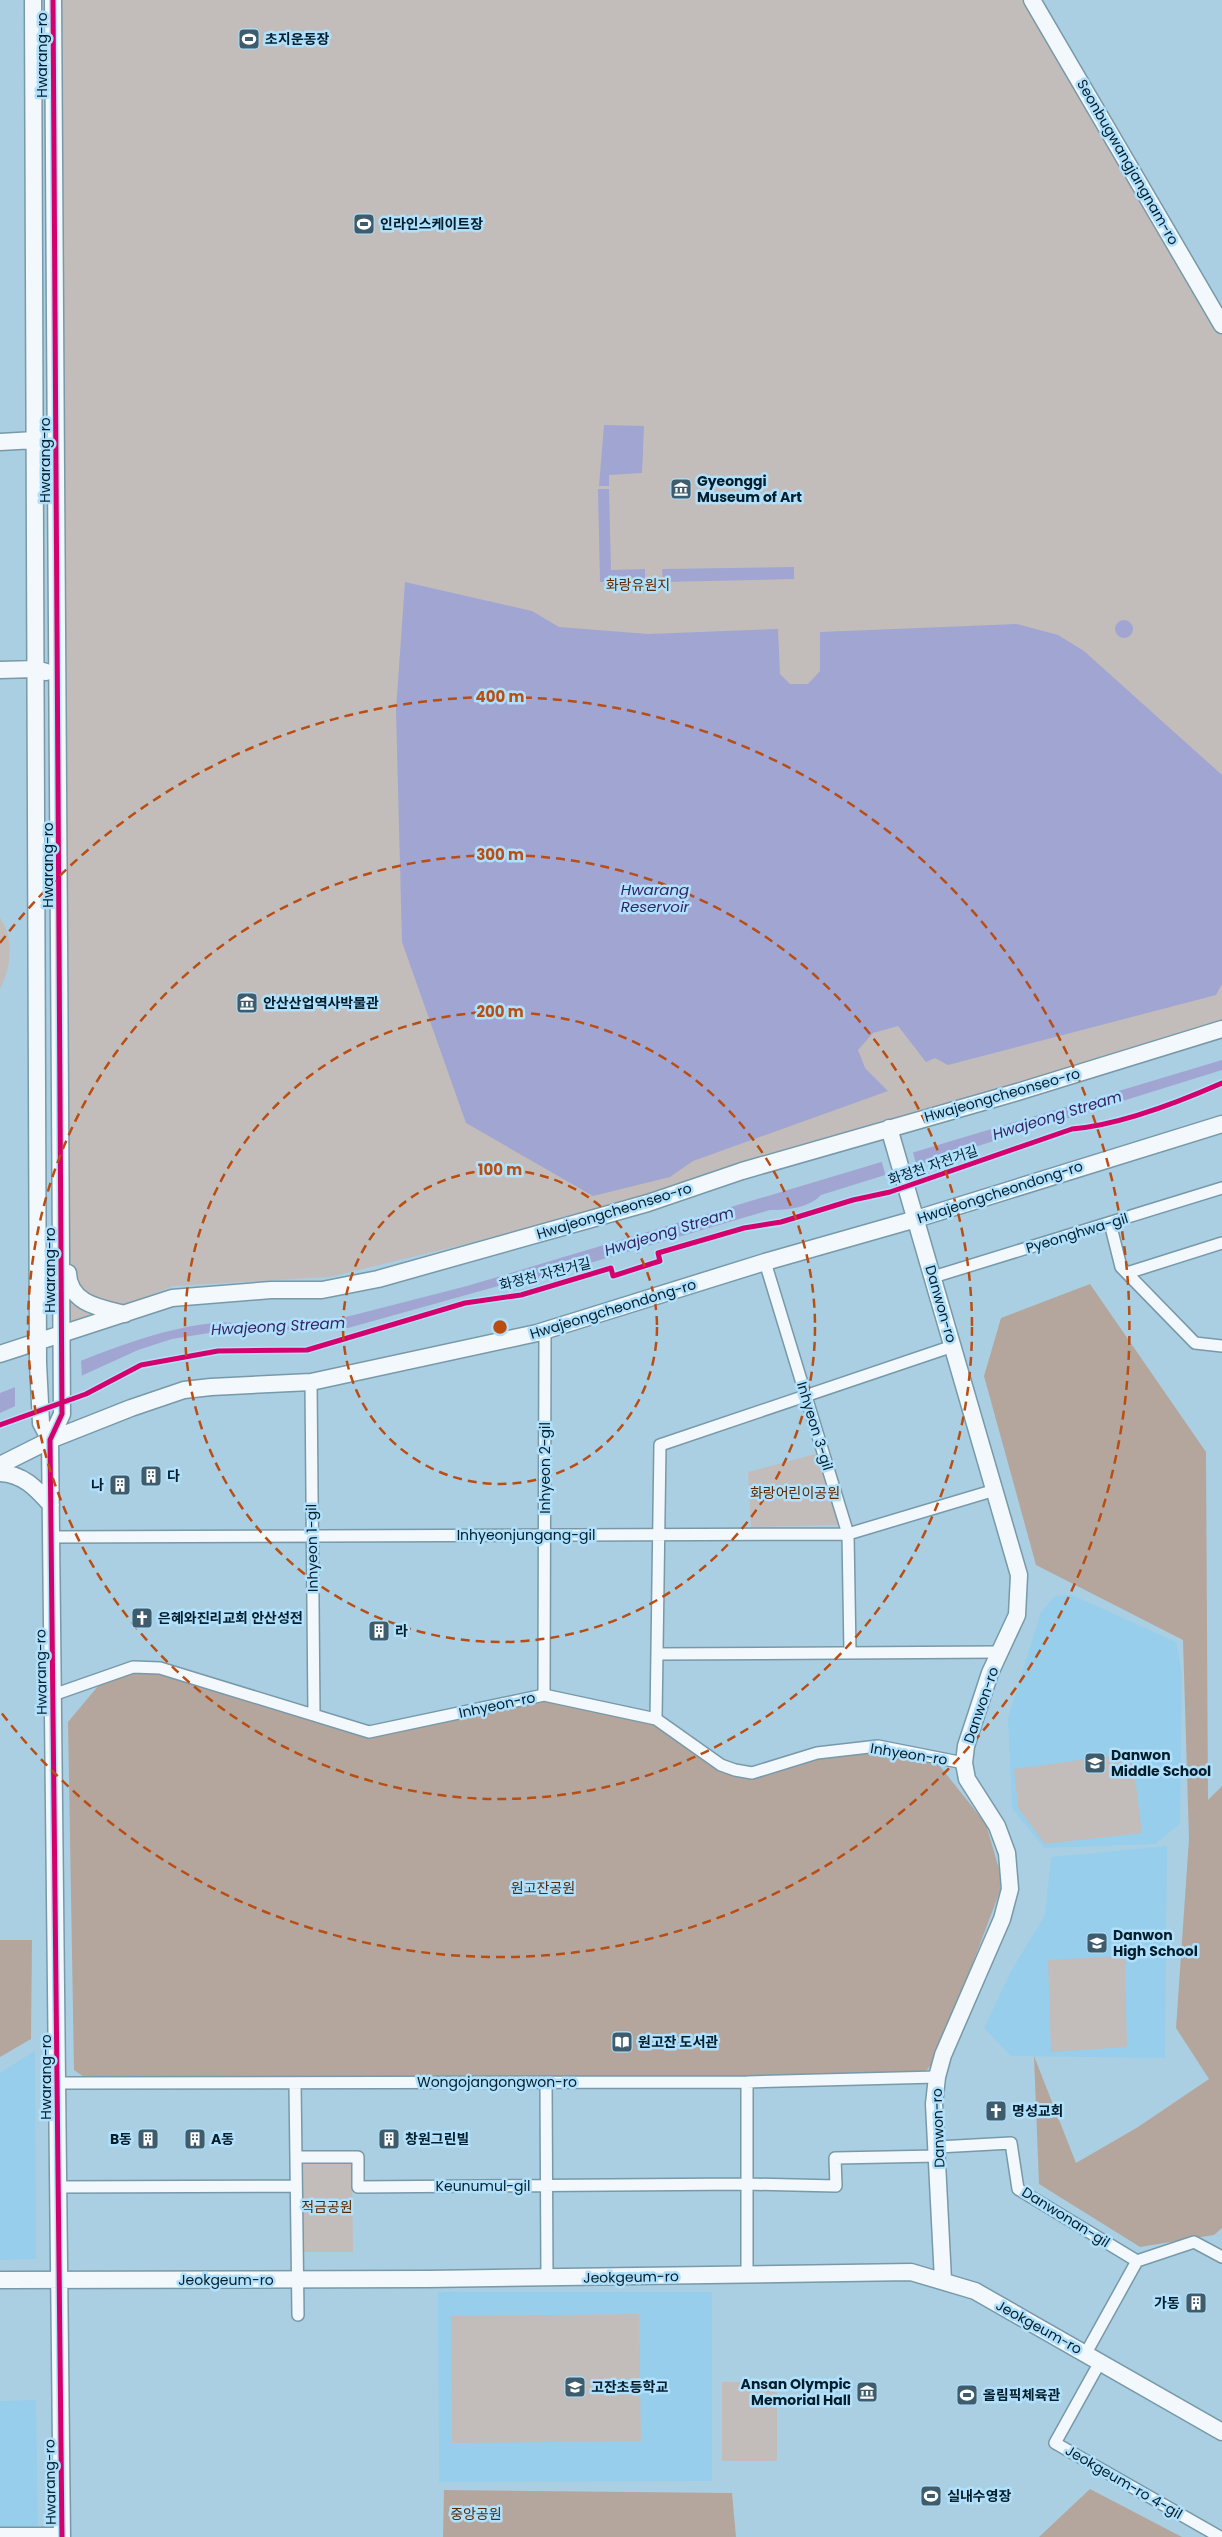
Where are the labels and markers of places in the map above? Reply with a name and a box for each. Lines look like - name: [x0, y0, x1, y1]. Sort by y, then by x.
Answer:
- sports icon: 초지운동장: [237, 27, 261, 51]
- place label: 초지운동장: [265, 29, 330, 49]
- sports icon: 인라인스케이트장: [352, 212, 376, 236]
- place label: 인라인스케이트장: [380, 214, 483, 234]
- place label: Gyeonggi Museum of Art: [697, 471, 802, 507]
- museum icon: Gyeonggi Museum of Art: [669, 477, 693, 501]
- museum icon: 안산산업역사박물관: [235, 991, 259, 1015]
- place label: 안산산업역사박물관: [263, 993, 379, 1013]
- centre of rings: [491, 1318, 509, 1336]
- building icon: 다: [139, 1464, 163, 1488]
- place label: 다: [167, 1466, 180, 1486]
- building icon: 나: [108, 1473, 132, 1497]
- place label: 나: [91, 1475, 104, 1495]
- church icon: 은혜와진리교회 안산성전: [130, 1606, 154, 1630]
- place label: 은혜와진리교회 안산성전: [158, 1608, 303, 1628]
- building icon: 라: [367, 1619, 391, 1643]
- place label: 라: [395, 1621, 408, 1641]
- place label: Danwon Middle School: [1111, 1745, 1211, 1781]
- school or university icon: Danwon Middle School: [1083, 1751, 1107, 1775]
- place label: Danwon High School: [1113, 1925, 1198, 1961]
- school or university icon: Danwon High School: [1085, 1931, 1109, 1955]
- library icon: 원고잔 도서관: [610, 2030, 634, 2054]
- place label: 원고잔 도서관: [638, 2032, 718, 2052]
- church icon: 명성교회: [984, 2099, 1008, 2123]
- place label: 명성교회: [1012, 2101, 1064, 2121]
- building icon: B동: [136, 2127, 160, 2151]
- building icon: A동: [183, 2127, 207, 2151]
- building icon: 창원그린빌: [377, 2127, 401, 2151]
- place label: B동: [110, 2129, 132, 2149]
- place label: A동: [211, 2129, 234, 2149]
- place label: 창원그린빌: [405, 2129, 469, 2149]
- building icon: 가동: [1184, 2291, 1208, 2315]
- place label: 가동: [1154, 2293, 1180, 2313]
- place label: Ansan Olympic Memorial Hall: [741, 2374, 852, 2410]
- school or university icon: 고잔초등학교: [563, 2375, 587, 2399]
- place label: 고잔초등학교: [591, 2377, 668, 2397]
- museum icon: Ansan Olympic Memorial Hall: [855, 2380, 879, 2404]
- sports icon: 올림픽체육관: [955, 2383, 979, 2407]
- place label: 올림픽체육관: [983, 2385, 1060, 2405]
- sports icon: 실내수영장: [919, 2484, 943, 2508]
- place label: 실내수영장: [947, 2486, 1012, 2506]

